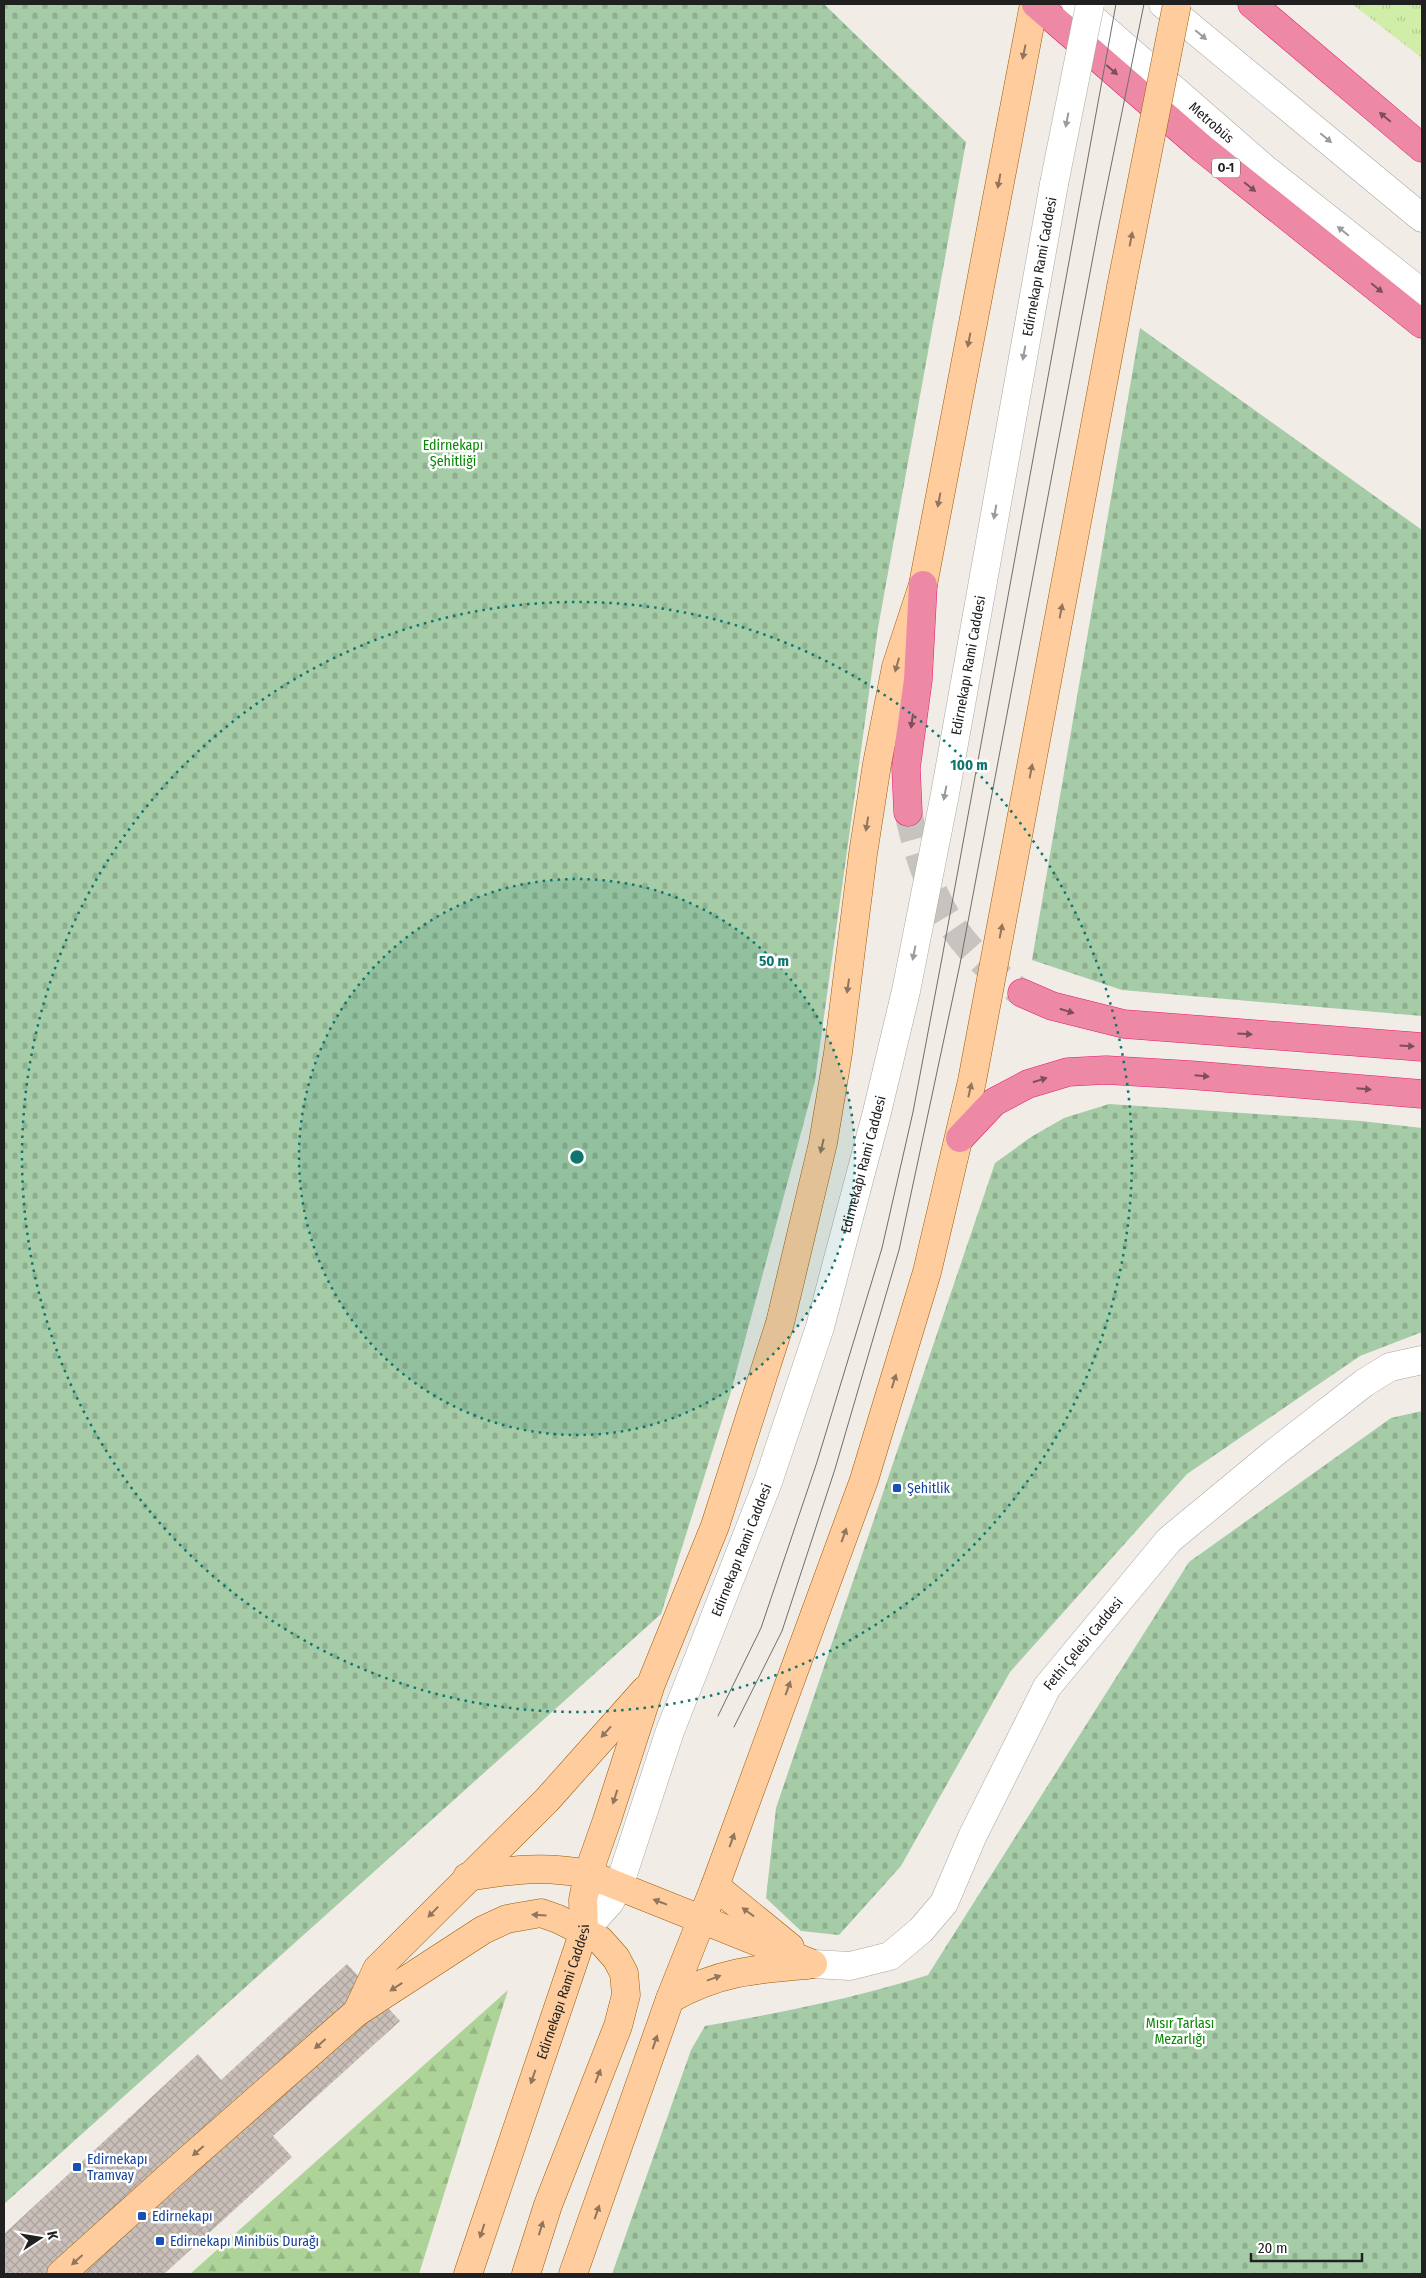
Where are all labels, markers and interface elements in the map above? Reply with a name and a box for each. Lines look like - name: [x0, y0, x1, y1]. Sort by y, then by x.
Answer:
- one-way arrow: [1194, 29, 1207, 40]
- one-way arrow: [1020, 44, 1028, 60]
- one-way arrow: [1106, 65, 1119, 76]
- street label: Metrobüs: [1186, 98, 1238, 147]
- one-way arrow: [1379, 112, 1391, 123]
- one-way arrow: [1062, 113, 1070, 129]
- one-way arrow: [1320, 133, 1333, 144]
- road number: O-1: [1212, 158, 1240, 178]
- one-way arrow: [994, 173, 1002, 189]
- one-way arrow: [1243, 181, 1256, 192]
- street label: Edirnekapı Rami Caddesi: [1018, 196, 1060, 338]
- one-way arrow: [1336, 226, 1349, 236]
- one-way arrow: [1127, 231, 1135, 247]
- one-way arrow: [1370, 282, 1383, 293]
- one-way arrow: [964, 333, 972, 349]
- one-way arrow: [1019, 345, 1027, 361]
- park label: Edirnekapı Şehitliği: [423, 437, 483, 470]
- one-way arrow: [935, 492, 943, 508]
- one-way arrow: [991, 505, 999, 521]
- street label: Edirnekapı Rami Caddesi: [947, 594, 989, 736]
- one-way arrow: [1057, 603, 1065, 619]
- one-way arrow: [893, 657, 901, 672]
- one-way arrow: [908, 713, 916, 729]
- text: 100 m: [950, 756, 988, 774]
- one-way arrow: [1027, 762, 1035, 778]
- one-way arrow: [941, 786, 949, 802]
- one-way arrow: [863, 817, 871, 833]
- one-way arrow: [997, 923, 1005, 938]
- one-way arrow: [910, 945, 918, 960]
- text: 50 m: [759, 952, 789, 970]
- one-way arrow: [844, 978, 852, 994]
- one-way arrow: [1060, 1008, 1075, 1015]
- one-way arrow: [1238, 1031, 1254, 1039]
- one-way arrow: [1400, 1042, 1416, 1050]
- one-way arrow: [1194, 1072, 1210, 1080]
- one-way arrow: [1033, 1075, 1048, 1083]
- one-way arrow: [966, 1083, 974, 1098]
- one-way arrow: [1356, 1085, 1372, 1093]
- street label: Edirnekapı Rami Caddesi: [837, 1094, 889, 1235]
- one-way arrow: [818, 1139, 826, 1154]
- centre of rings: [568, 1148, 586, 1166]
- one-way arrow: [891, 1373, 898, 1388]
- place label: Şehitlik: [907, 1480, 950, 1497]
- street label: Edirnekapı Rami Caddesi: [707, 1481, 775, 1619]
- marker: Şehitlik: [891, 1482, 903, 1494]
- one-way arrow: [841, 1528, 848, 1543]
- street label: Fethi Çelebi Caddesi: [1040, 1594, 1126, 1693]
- one-way arrow: [784, 1680, 792, 1695]
- one-way arrow: [600, 1726, 612, 1738]
- one-way arrow: [611, 1790, 619, 1805]
- one-way arrow: [728, 1832, 736, 1847]
- one-way arrow: [653, 1898, 668, 1905]
- one-way arrow: [427, 1906, 439, 1918]
- one-way arrow: [742, 1907, 755, 1918]
- one-way arrow: [530, 1910, 546, 1918]
- street label: Edirnekapı Rami Caddesi: [533, 1924, 593, 2061]
- one-way arrow: [706, 1974, 721, 1981]
- one-way arrow: [390, 1982, 403, 1992]
- park label: Mısır Tarlası Mezarlığı: [1146, 2015, 1214, 2048]
- one-way arrow: [652, 2034, 660, 2049]
- one-way arrow: [315, 2038, 327, 2050]
- one-way arrow: [594, 2068, 602, 2083]
- one-way arrow: [529, 2069, 537, 2084]
- one-way arrow: [192, 2145, 204, 2157]
- place label: Edirnekapı Tramvay: [87, 2151, 148, 2184]
- marker: Edirnekapı Tramvay: [71, 2161, 83, 2173]
- one-way arrow: [594, 2205, 601, 2220]
- place label: Edirnekapı: [152, 2208, 213, 2225]
- marker: Edirnekapı: [136, 2210, 148, 2222]
- north arrow: [15, 2213, 65, 2263]
- one-way arrow: [537, 2220, 545, 2235]
- one-way arrow: [478, 2224, 486, 2239]
- text: K: [43, 2230, 62, 2242]
- scale bar: [1251, 2230, 1362, 2262]
- place label: Edirnekapı Minibüs Durağı: [170, 2233, 319, 2250]
- marker: Edirnekapı Minibüs Durağı: [154, 2235, 166, 2247]
- text: 20 m: [1258, 2239, 1288, 2257]
- one-way arrow: [72, 2254, 84, 2266]

